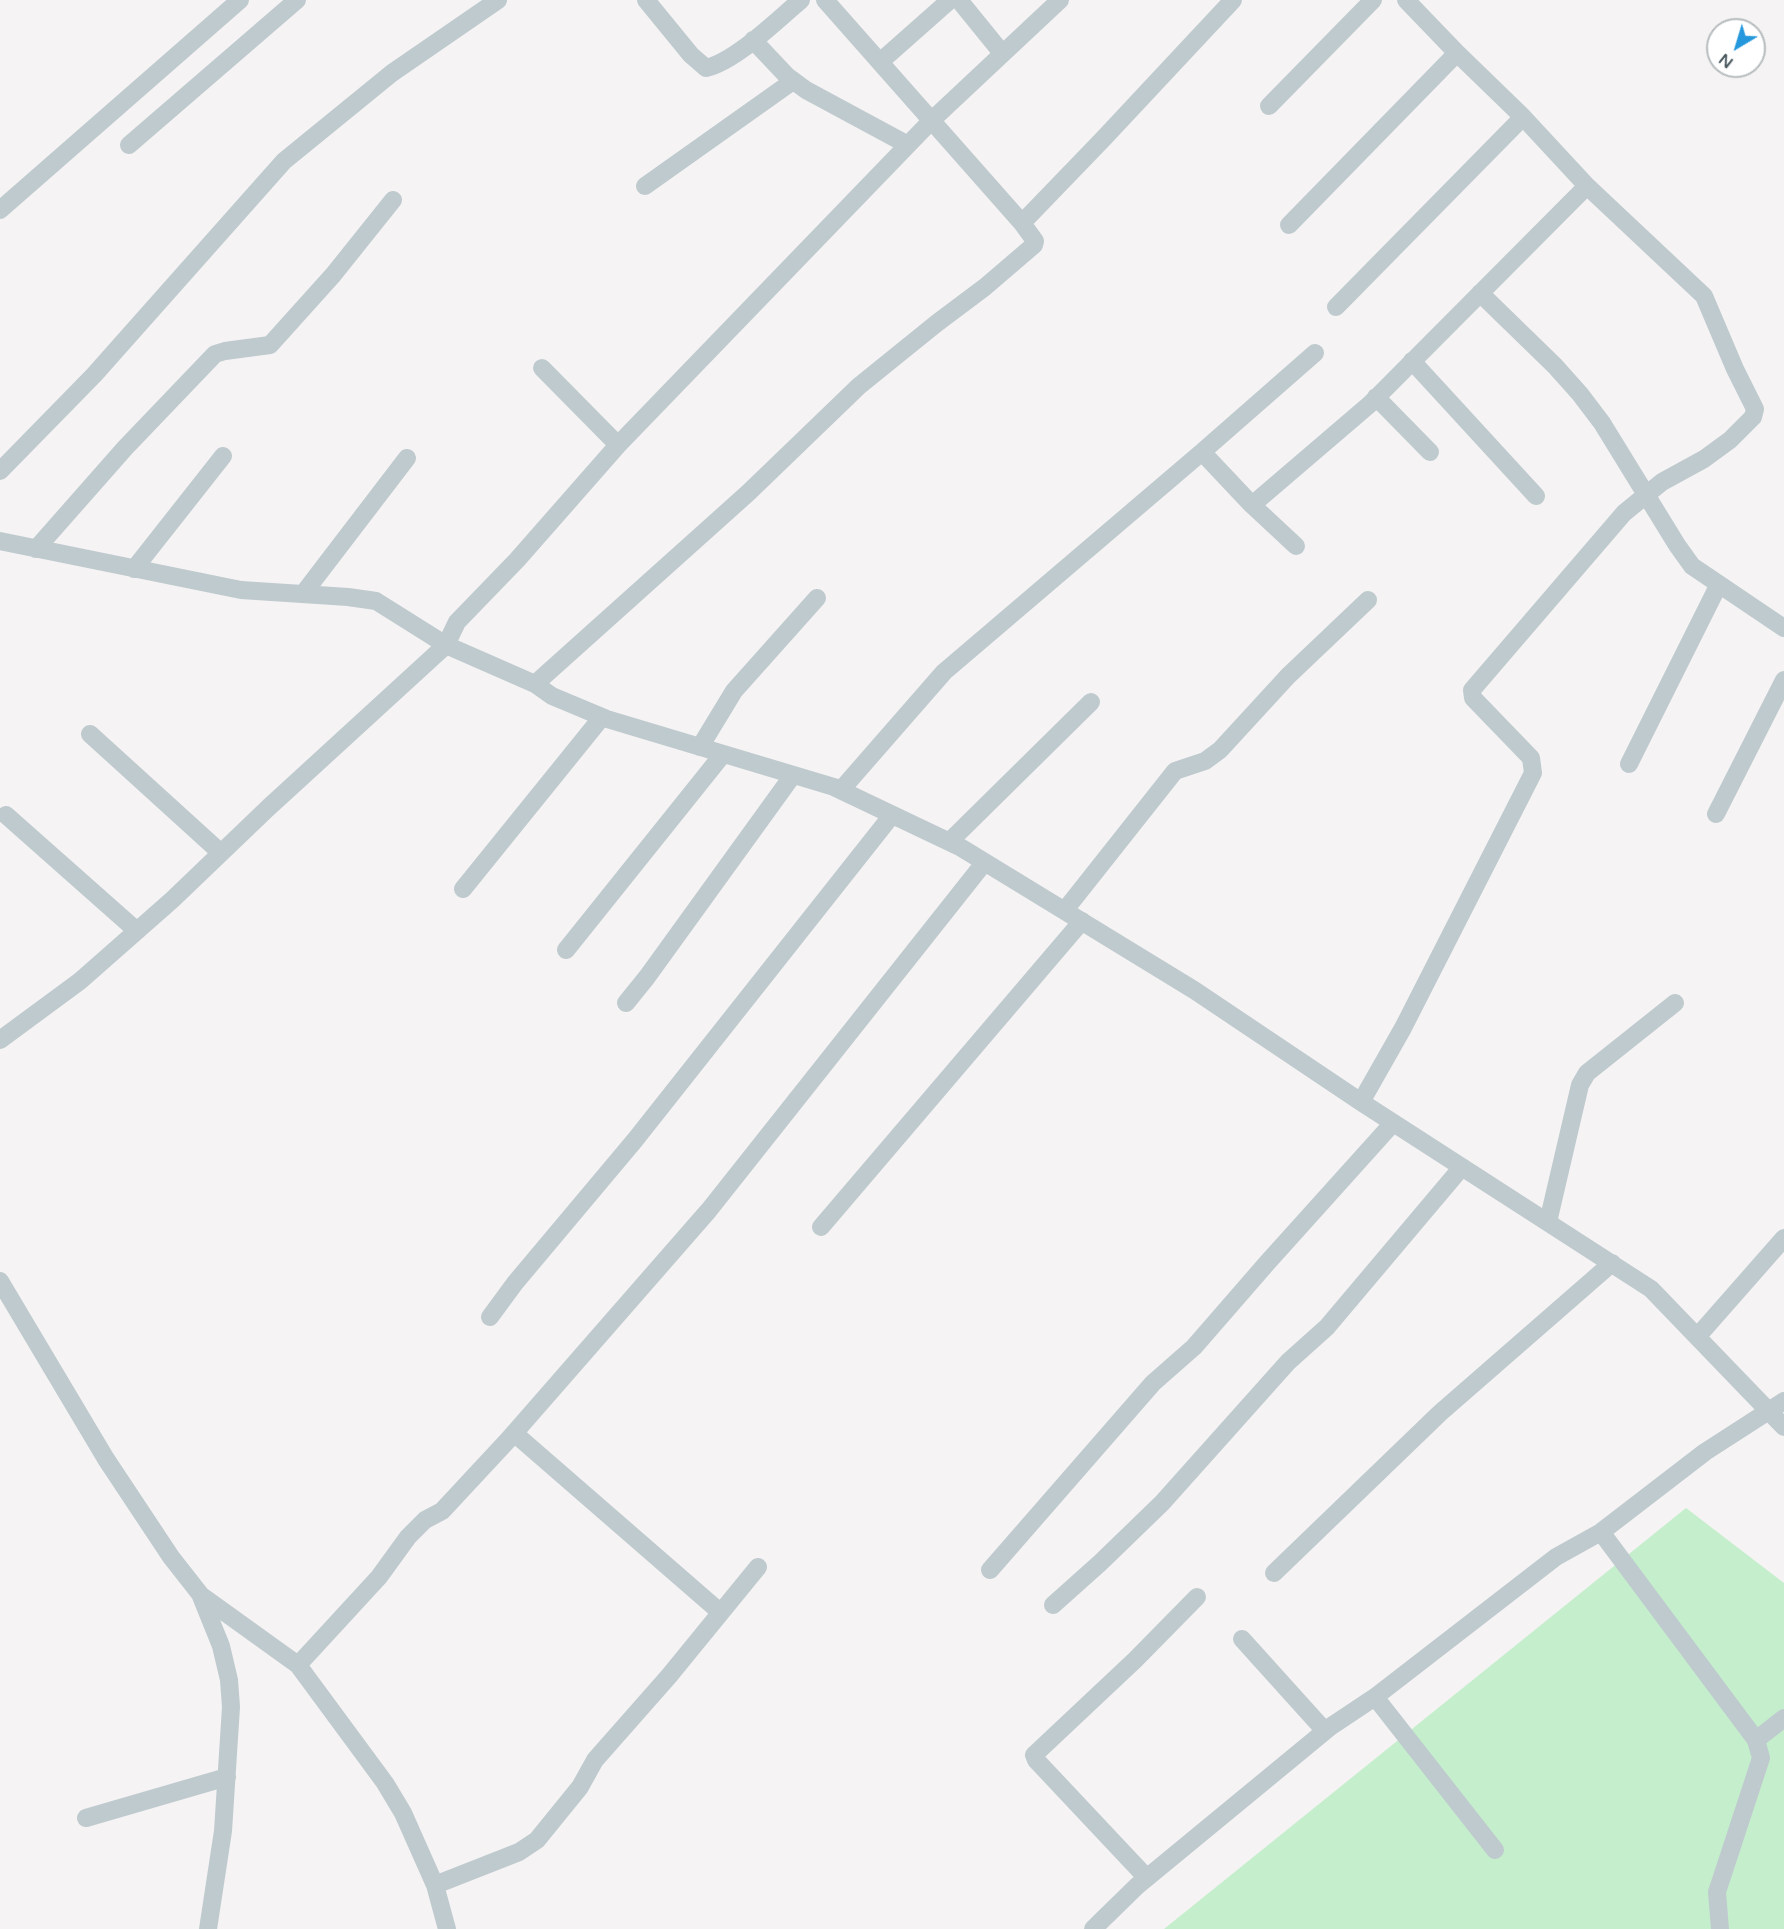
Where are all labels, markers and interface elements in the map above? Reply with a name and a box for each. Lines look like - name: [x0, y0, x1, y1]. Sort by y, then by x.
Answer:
- north arrow: [1706, 18, 1766, 78]
- text: N: [1715, 49, 1737, 72]

